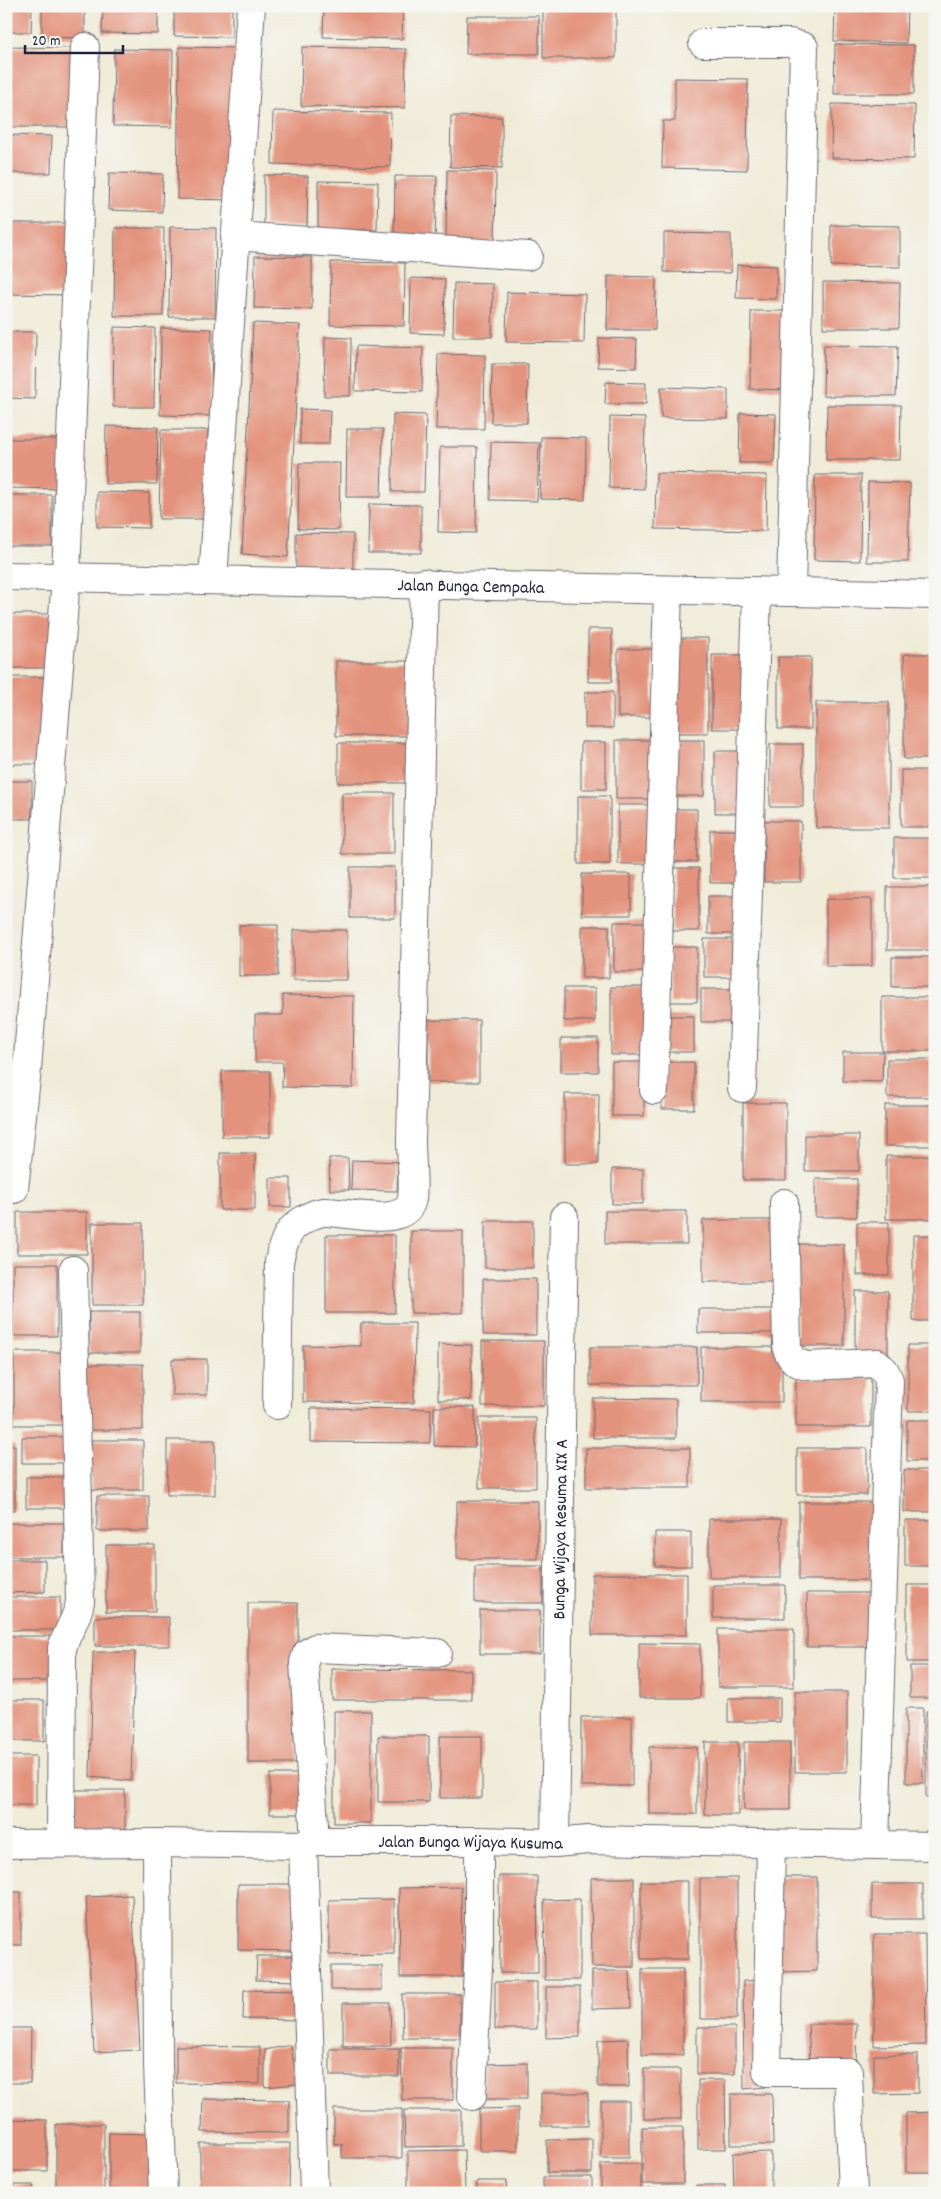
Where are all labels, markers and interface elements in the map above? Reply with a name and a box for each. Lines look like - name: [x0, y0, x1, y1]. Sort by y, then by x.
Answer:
- scale bar: [25, 22, 122, 54]
- text: 20 m: [32, 31, 60, 53]
- street label: Jalan Bunga Cempaka: [397, 574, 545, 602]
- street label: Bunga Wijaya Kesuma XIX A: [548, 1438, 576, 1620]
- street label: Jalan Bunga Wijaya Kusuma: [378, 1831, 564, 1858]

